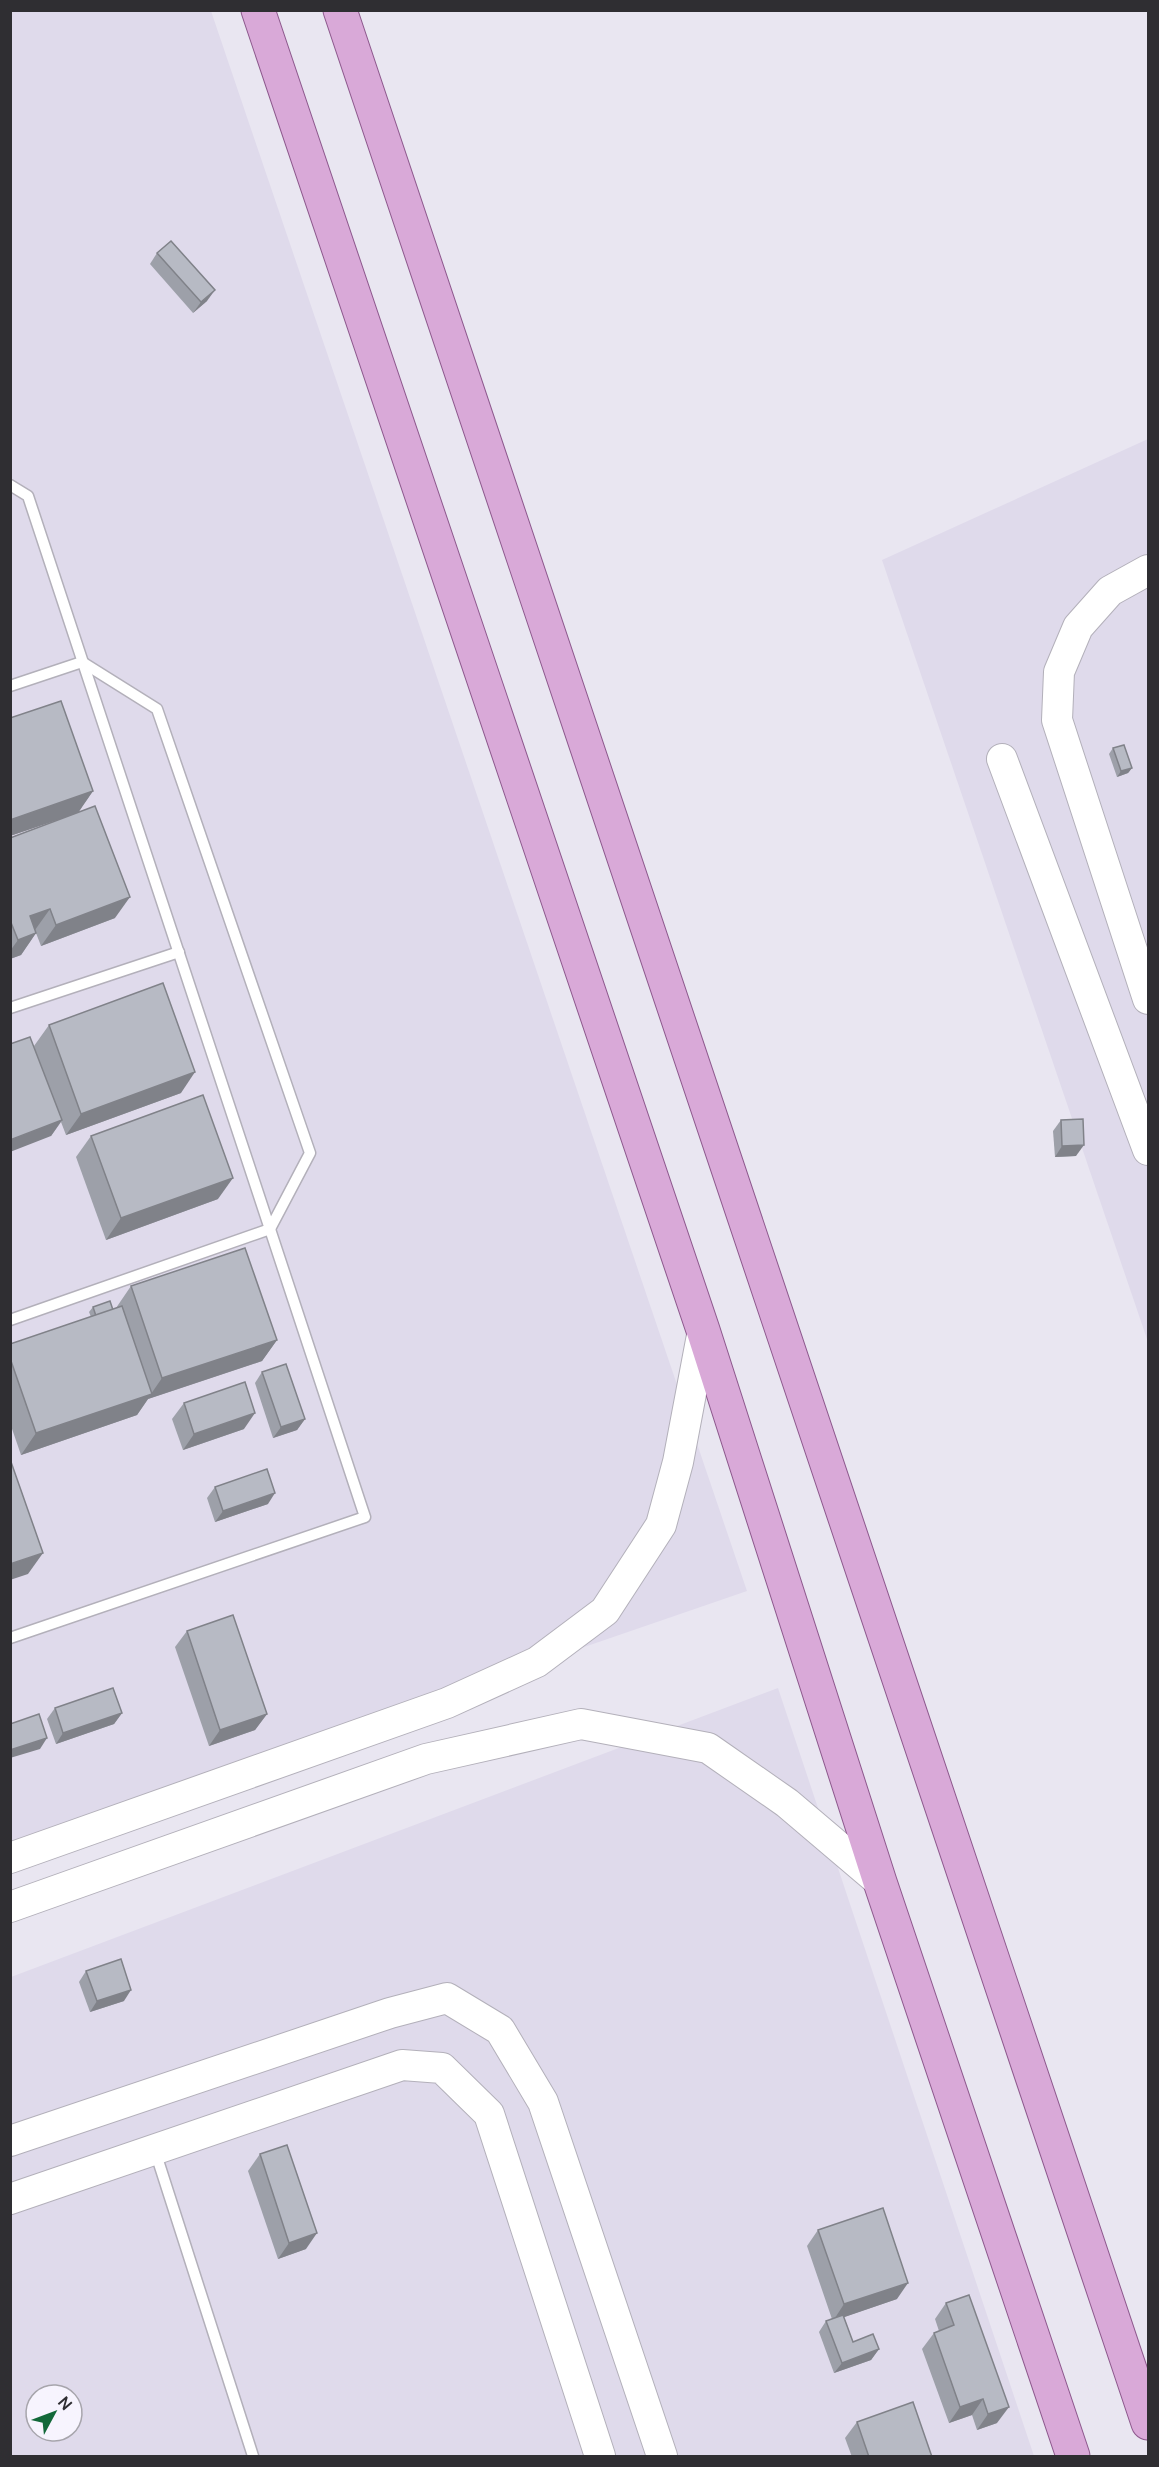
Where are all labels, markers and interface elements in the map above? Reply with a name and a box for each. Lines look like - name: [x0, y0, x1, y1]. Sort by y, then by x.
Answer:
- north arrow: [24, 2383, 84, 2443]
- text: N: [53, 2392, 77, 2415]

